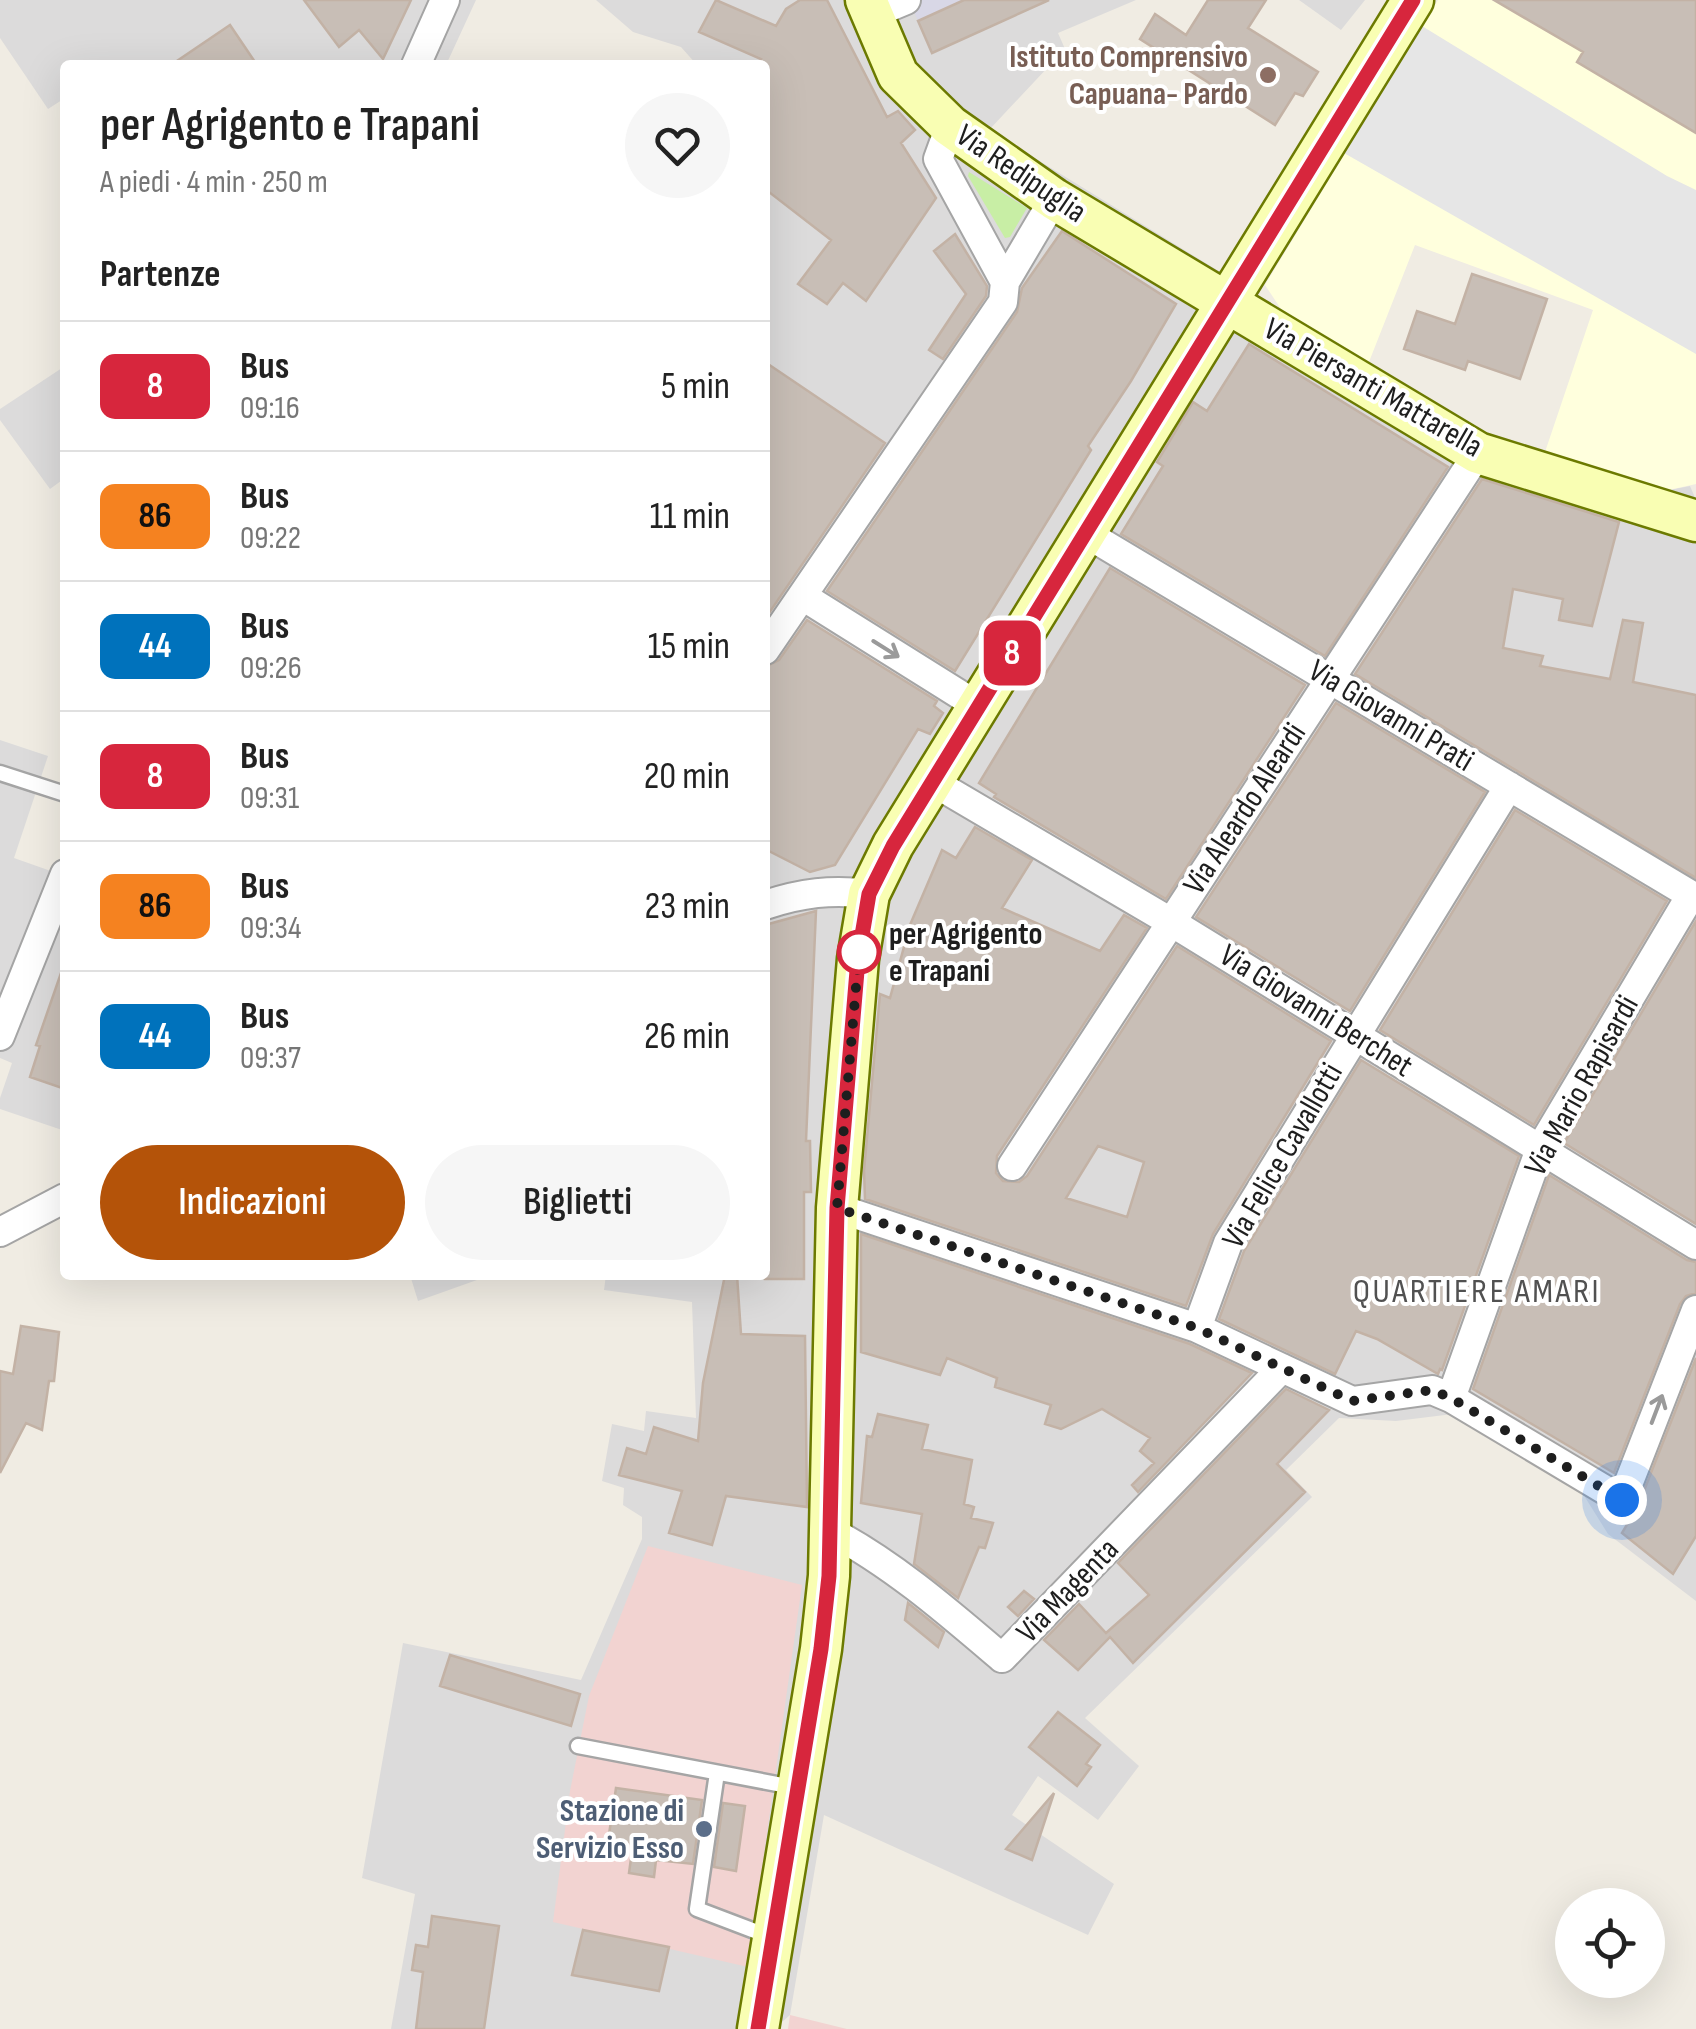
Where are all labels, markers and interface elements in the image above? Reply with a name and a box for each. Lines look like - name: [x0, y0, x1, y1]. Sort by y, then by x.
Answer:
- place label: Istituto Comprensivo Capuana- Pardo: [1009, 38, 1248, 114]
- marker: Istituto Comprensivo Capuana- Pardo: [1257, 64, 1279, 86]
- button: heart: [625, 93, 730, 198]
- text: per Agrigento e Trapani: [100, 97, 480, 154]
- street label: Via Redipuglia: [948, 116, 1094, 232]
- text: A piedi · 4 min · 250 m: [100, 163, 328, 202]
- text: Partenze: [100, 252, 220, 297]
- street label: Via Piersanti Mattarella: [1257, 310, 1489, 466]
- text: Bus: [240, 344, 289, 389]
- text: 5 min: [661, 364, 730, 409]
- text: 8: [147, 365, 163, 408]
- text: 09:16: [240, 389, 300, 428]
- text: Bus: [240, 474, 289, 519]
- text: 11 min: [650, 494, 730, 539]
- text: 86: [138, 495, 172, 538]
- text: 09:22: [240, 519, 301, 558]
- text: Bus: [240, 604, 289, 649]
- line badge: 8: [980, 620, 1044, 686]
- text: 15 min: [648, 624, 730, 669]
- text: 44: [139, 625, 171, 668]
- text: 8: [1004, 632, 1020, 675]
- one-way arrow: [872, 638, 900, 659]
- text: 09:26: [240, 649, 302, 688]
- street label: Via Giovanni Prati: [1301, 651, 1481, 781]
- street label: Via Aleardo Aleardi: [1175, 716, 1315, 902]
- text: Bus: [240, 734, 289, 779]
- text: 20 min: [644, 754, 730, 799]
- text: 8: [147, 755, 163, 798]
- text: 09:31: [240, 779, 299, 818]
- text: Bus: [240, 864, 289, 909]
- text: 23 min: [645, 884, 730, 929]
- text: 86: [138, 885, 172, 928]
- text: 09:34: [240, 909, 301, 948]
- place label: per Agrigento e Trapani: [889, 915, 1042, 991]
- marker: per Agrigento e Trapani: [838, 931, 880, 973]
- street label: Via Giovanni Berchet: [1212, 936, 1420, 1086]
- street label: Via Mario Rapisardi: [1516, 989, 1648, 1183]
- text: Bus: [240, 994, 289, 1039]
- text: 26 min: [644, 1014, 730, 1059]
- text: 44: [139, 1015, 171, 1058]
- text: 09:37: [240, 1039, 301, 1078]
- street label: Via Felice Cavallotti: [1214, 1056, 1352, 1256]
- button: Indicazioni: [100, 1145, 405, 1260]
- button: Biglietti: [425, 1145, 730, 1260]
- district label: QUARTIERE AMARI: [1353, 1270, 1601, 1313]
- one-way arrow: [1650, 1394, 1668, 1424]
- your location: [1597, 1475, 1647, 1525]
- street label: Via Magenta: [1009, 1531, 1127, 1651]
- place label: Stazione di Servizio Esso: [536, 1792, 684, 1868]
- marker: Stazione di Servizio Esso: [693, 1818, 715, 1840]
- map controls: [1555, 1888, 1665, 1998]
- button: locate: [1555, 1888, 1665, 1998]

